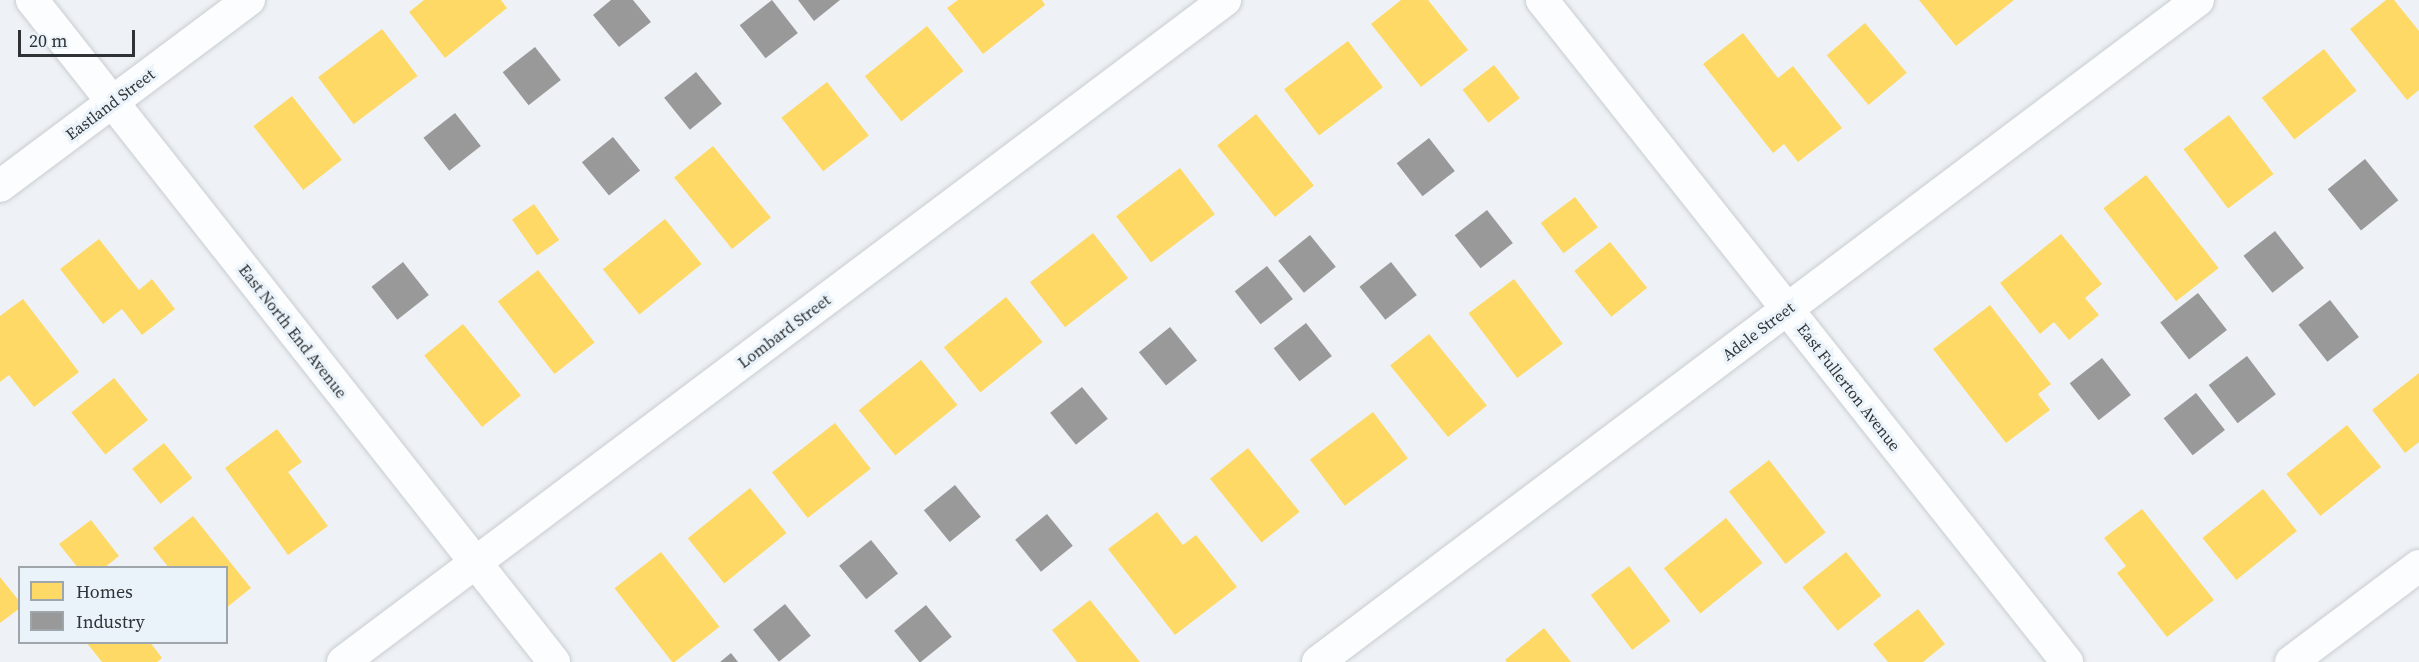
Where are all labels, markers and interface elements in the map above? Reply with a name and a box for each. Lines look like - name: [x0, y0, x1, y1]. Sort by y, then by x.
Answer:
- scale bar: [21, 18, 138, 56]
- text: 20 m: [29, 28, 67, 53]
- street label: Eastland Street: [62, 64, 158, 144]
- street label: East North End Avenue: [235, 260, 351, 402]
- street label: Lombard Street: [734, 290, 834, 372]
- street label: Adele Street: [1718, 298, 1798, 364]
- street label: East Fullerton Avenue: [1793, 319, 1905, 455]
- legend: [18, 566, 228, 644]
- text: Homes: [76, 579, 133, 604]
- text: Industry: [76, 609, 145, 634]

